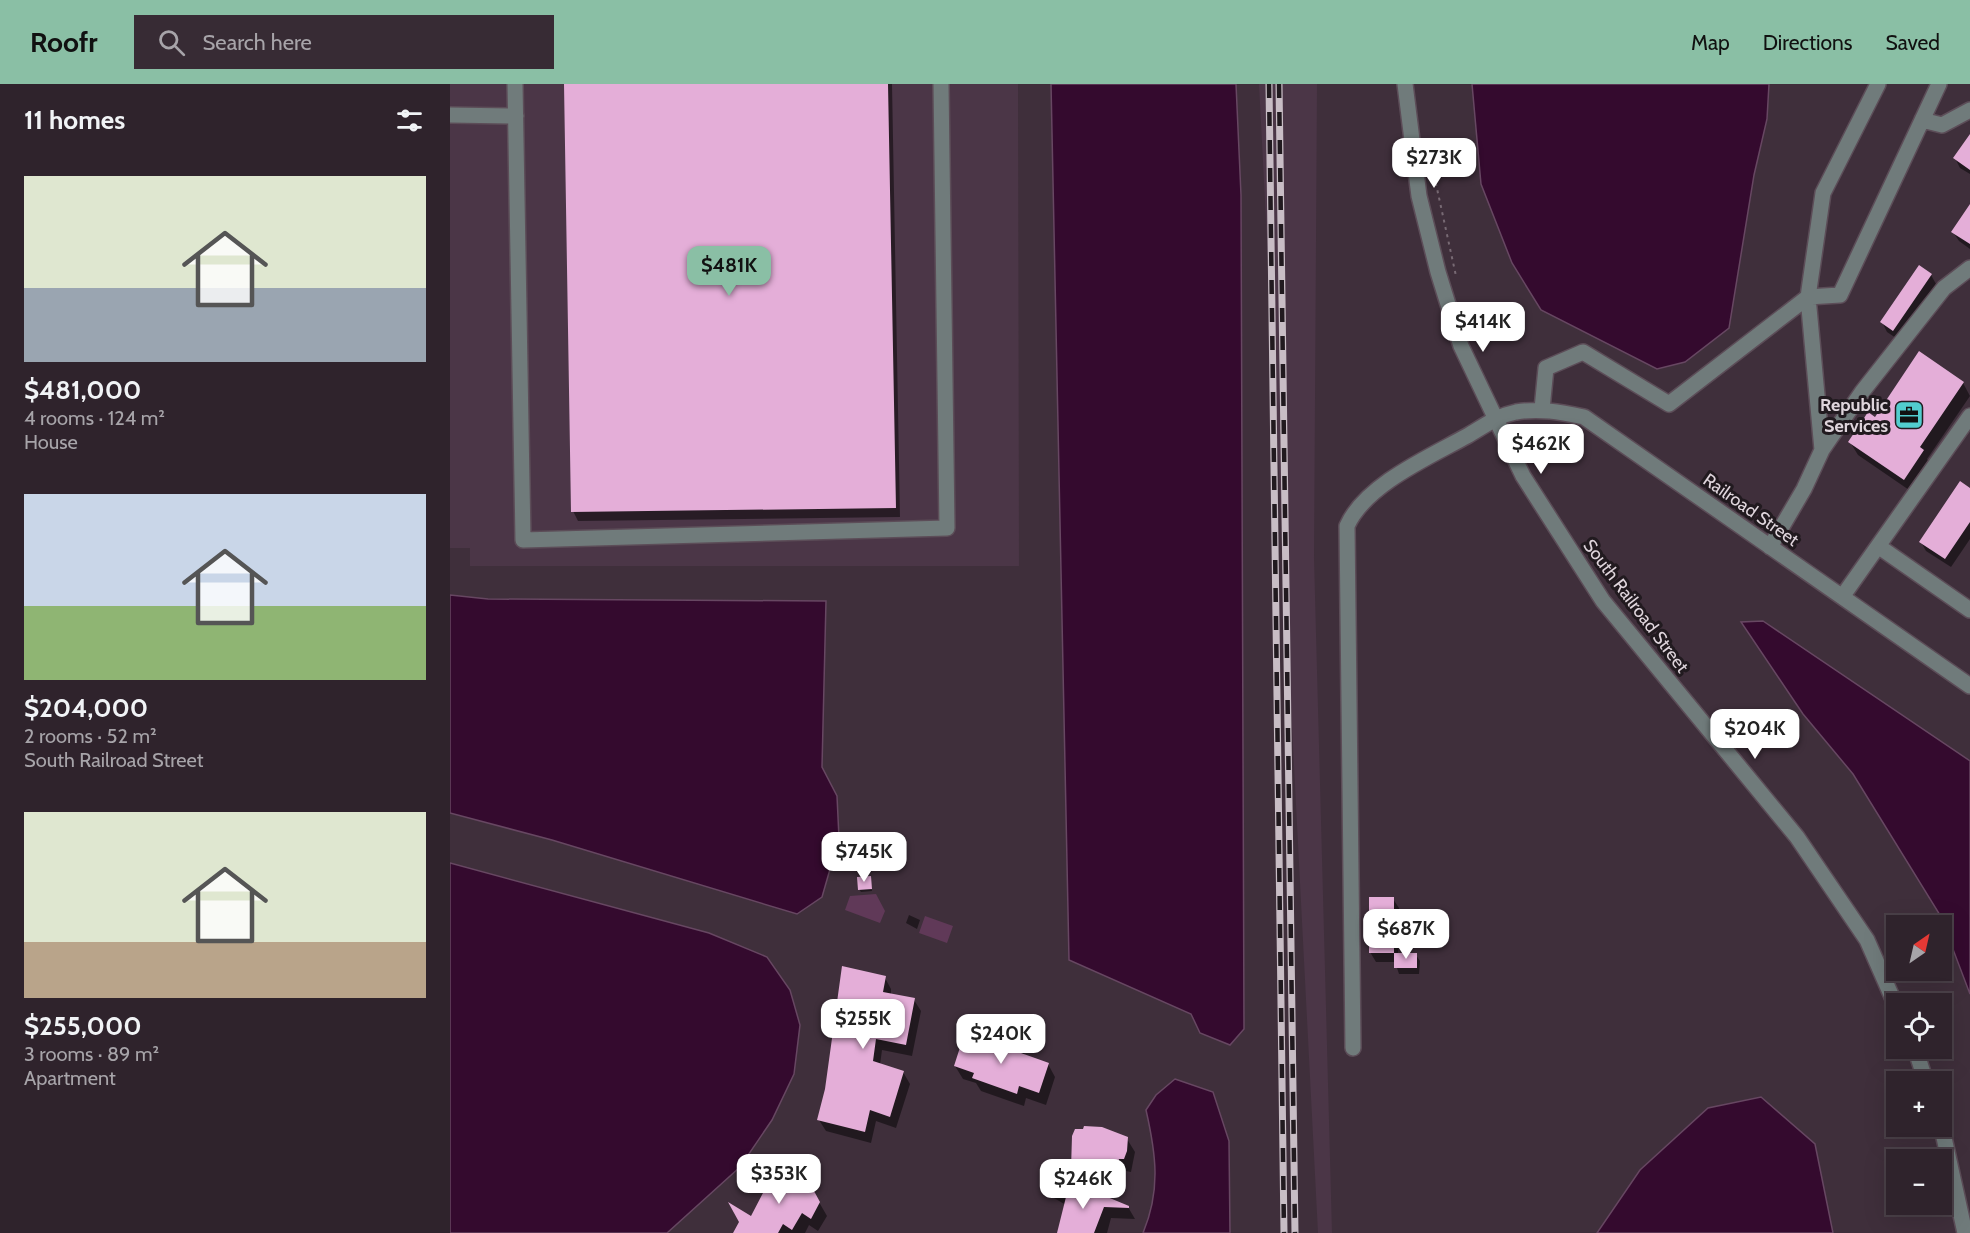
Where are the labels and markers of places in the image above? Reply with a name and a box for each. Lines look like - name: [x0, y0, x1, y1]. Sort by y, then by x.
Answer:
- pin: $273K: [1392, 138, 1476, 189]
- pin: $481K: [687, 246, 771, 297]
- pin: $414K: [1441, 302, 1525, 353]
- place label: Republic Services: [1820, 394, 1888, 437]
- office icon: Republic Services: [1893, 399, 1925, 431]
- pin: $462K: [1499, 424, 1583, 475]
- pin: $204K: [1713, 709, 1797, 760]
- pin: $745K: [822, 832, 906, 883]
- pin: $687K: [1364, 909, 1448, 960]
- pin: $255K: [821, 999, 905, 1050]
- pin: $240K: [959, 1014, 1043, 1065]
- pin: $353K: [737, 1154, 821, 1205]
- pin: $246K: [1041, 1159, 1125, 1210]

